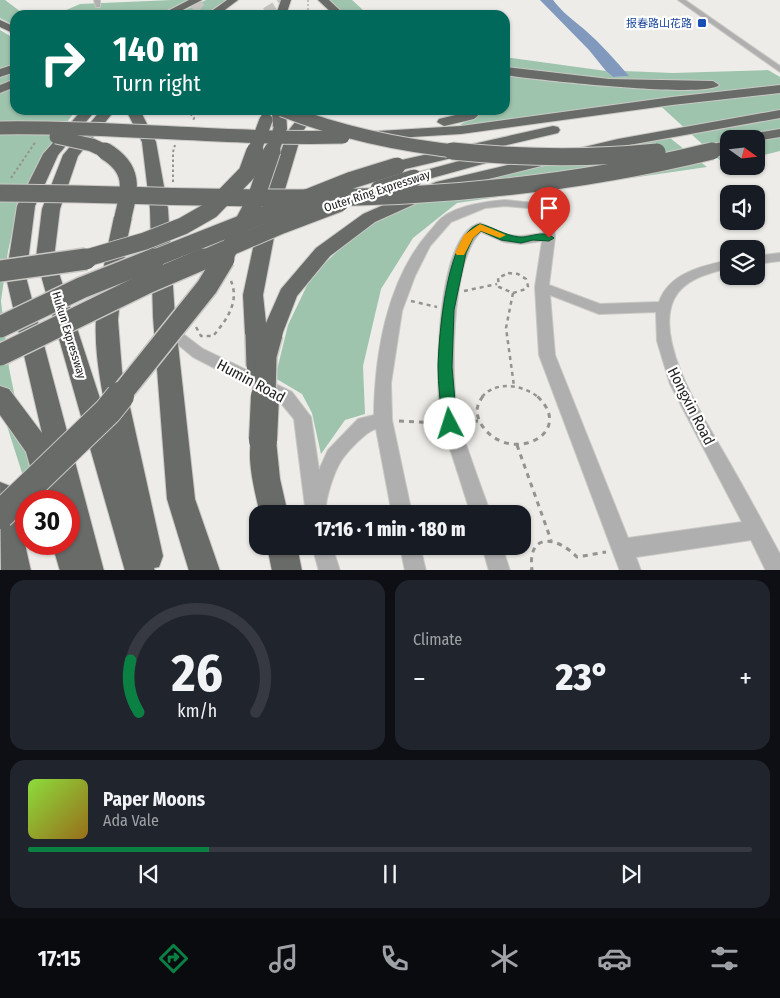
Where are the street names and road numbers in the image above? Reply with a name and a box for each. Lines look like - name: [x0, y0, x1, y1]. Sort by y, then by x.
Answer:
- street label: Outer Ring Expressway: [322, 167, 432, 215]
- street label: Hukun Expressway: [49, 290, 89, 381]
- street label: Humin Road: [214, 355, 288, 407]
- street label: Hongxin Road: [664, 364, 718, 448]

